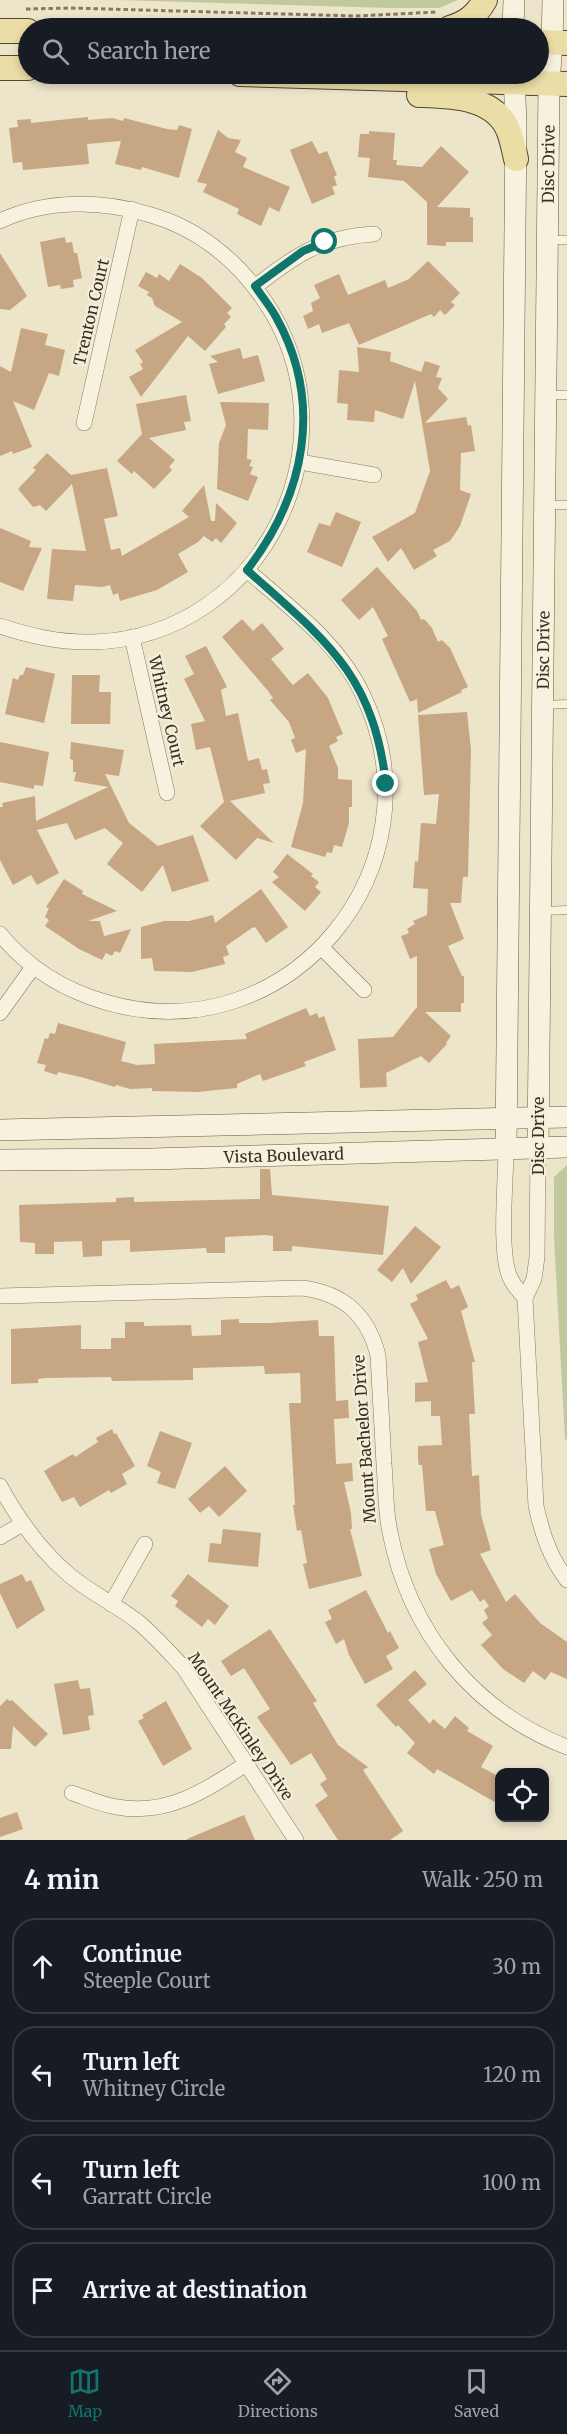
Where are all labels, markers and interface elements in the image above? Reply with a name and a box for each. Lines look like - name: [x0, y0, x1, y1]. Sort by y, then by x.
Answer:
- search box: [18, 18, 549, 84]
- icon: search: [39, 35, 72, 68]
- text: Search here: [87, 37, 210, 65]
- street label: Disc Drive: [538, 125, 559, 203]
- route start: [311, 228, 337, 254]
- street label: Trenton Court: [69, 256, 113, 367]
- street label: Disc Drive: [533, 611, 554, 689]
- street label: Whitney Court: [144, 653, 190, 769]
- route end: [372, 770, 398, 796]
- street label: Disc Drive: [528, 1097, 548, 1175]
- street label: Vista Boulevard: [223, 1143, 345, 1167]
- street label: Mount Bachelor Drive: [348, 1354, 380, 1524]
- street label: Mount McKinley Drive: [184, 1648, 298, 1804]
- map controls: [495, 1768, 549, 1822]
- button: locate: [495, 1768, 549, 1822]
- text: 4 min: [24, 1863, 99, 1896]
- text: Walk · 250 m: [422, 1867, 543, 1892]
- text: Continue: [83, 1940, 182, 1968]
- icon: ahead: [26, 1950, 59, 1983]
- text: 30 m: [492, 1954, 541, 1979]
- text: Steeple Court: [83, 1968, 211, 1993]
- text: Turn left: [83, 2048, 180, 2076]
- icon: left: [26, 2058, 59, 2091]
- text: 120 m: [483, 2062, 541, 2087]
- text: Whitney Circle: [83, 2076, 225, 2101]
- text: Turn left: [83, 2156, 180, 2184]
- icon: left: [26, 2166, 59, 2199]
- text: 100 m: [482, 2170, 541, 2195]
- text: Garratt Circle: [83, 2184, 211, 2209]
- icon: arrive: [26, 2274, 59, 2307]
- text: Arrive at destination: [83, 2276, 307, 2304]
- tab: Map: [68, 2365, 102, 2421]
- tab: Directions: [238, 2365, 318, 2421]
- tab: Saved: [454, 2365, 499, 2421]

